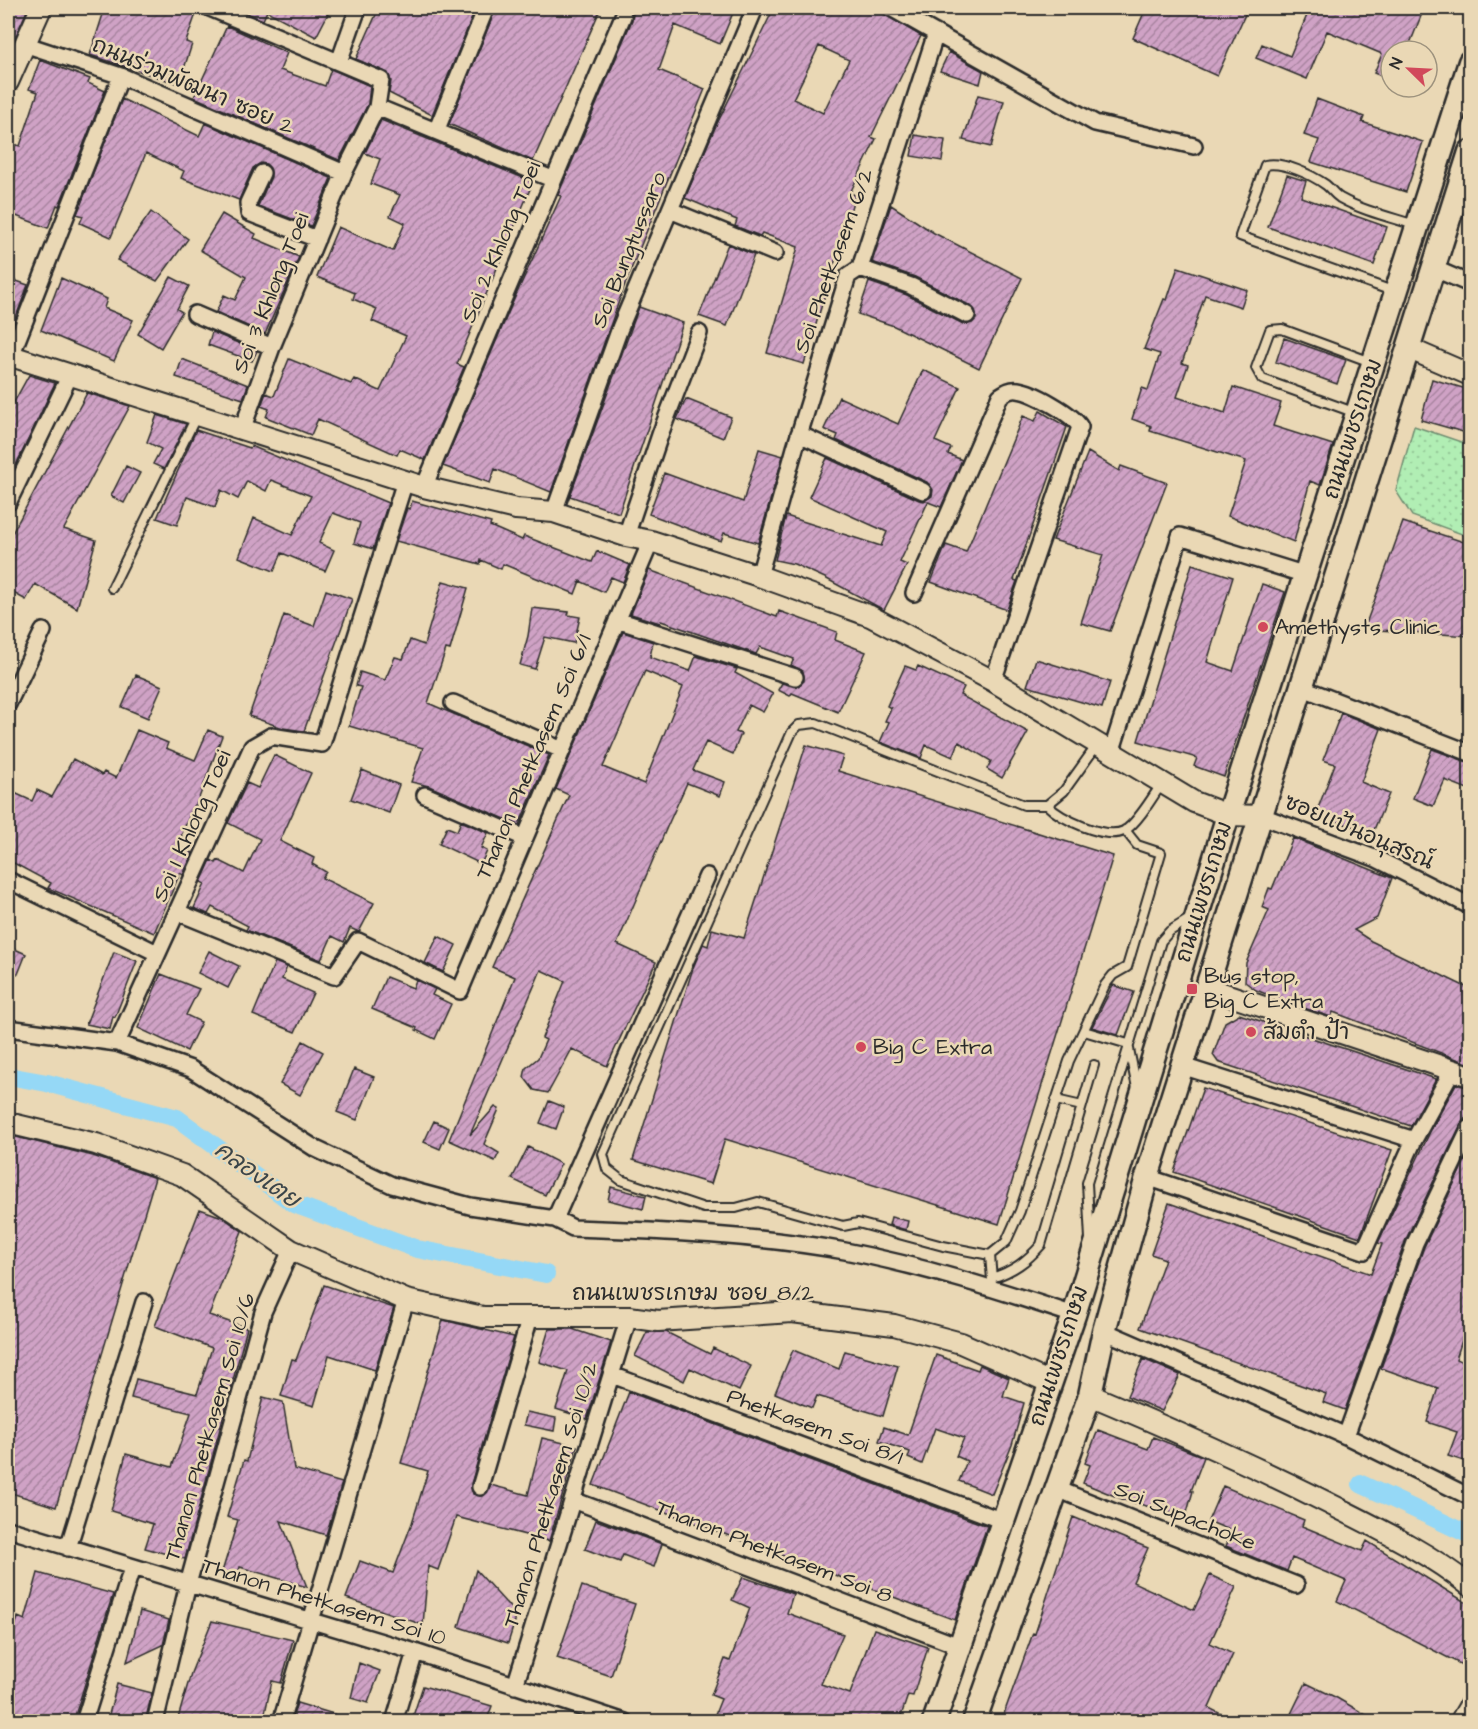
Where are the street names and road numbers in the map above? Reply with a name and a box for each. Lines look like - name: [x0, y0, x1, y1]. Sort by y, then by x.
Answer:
- street label: ถนนร่วมพัฒนา ซอย 2: [87, 29, 299, 143]
- street label: Soi 2 Khlong Toei: [453, 157, 550, 328]
- street label: Soi Phetkasem 6/2: [786, 164, 882, 358]
- street label: Soi Bungtussaro: [584, 167, 676, 333]
- street label: Soi 3 Khlong Toei: [225, 208, 318, 379]
- street label: ถนนเพชรเกษม: [1316, 355, 1390, 503]
- street label: Thanon Phetkasem Soi 6/1: [468, 629, 600, 884]
- street label: Soi 1 Khlong Toei: [145, 745, 240, 907]
- street label: ซอยแป้นอนุสรณ์: [1279, 786, 1439, 878]
- street label: ถนนเพชรเกษม: [1168, 818, 1240, 966]
- street label: ถนนเพชรเกษม ซอย 8/2: [572, 1278, 814, 1309]
- street label: ถนนเพชรเกษม: [1022, 1282, 1096, 1430]
- street label: Thanon Phetkasem Soi 10/6: [157, 1289, 263, 1565]
- street label: Thanon Phetkasem Soi 10/2: [496, 1358, 606, 1632]
- street label: Phetkasem Soi 8/1: [723, 1381, 907, 1473]
- street label: Soi Supachoke: [1110, 1474, 1260, 1559]
- street label: Thanon Phetkasem Soi 8: [651, 1493, 897, 1611]
- street label: Thanon Phetkasem Soi 10: [198, 1550, 450, 1654]

